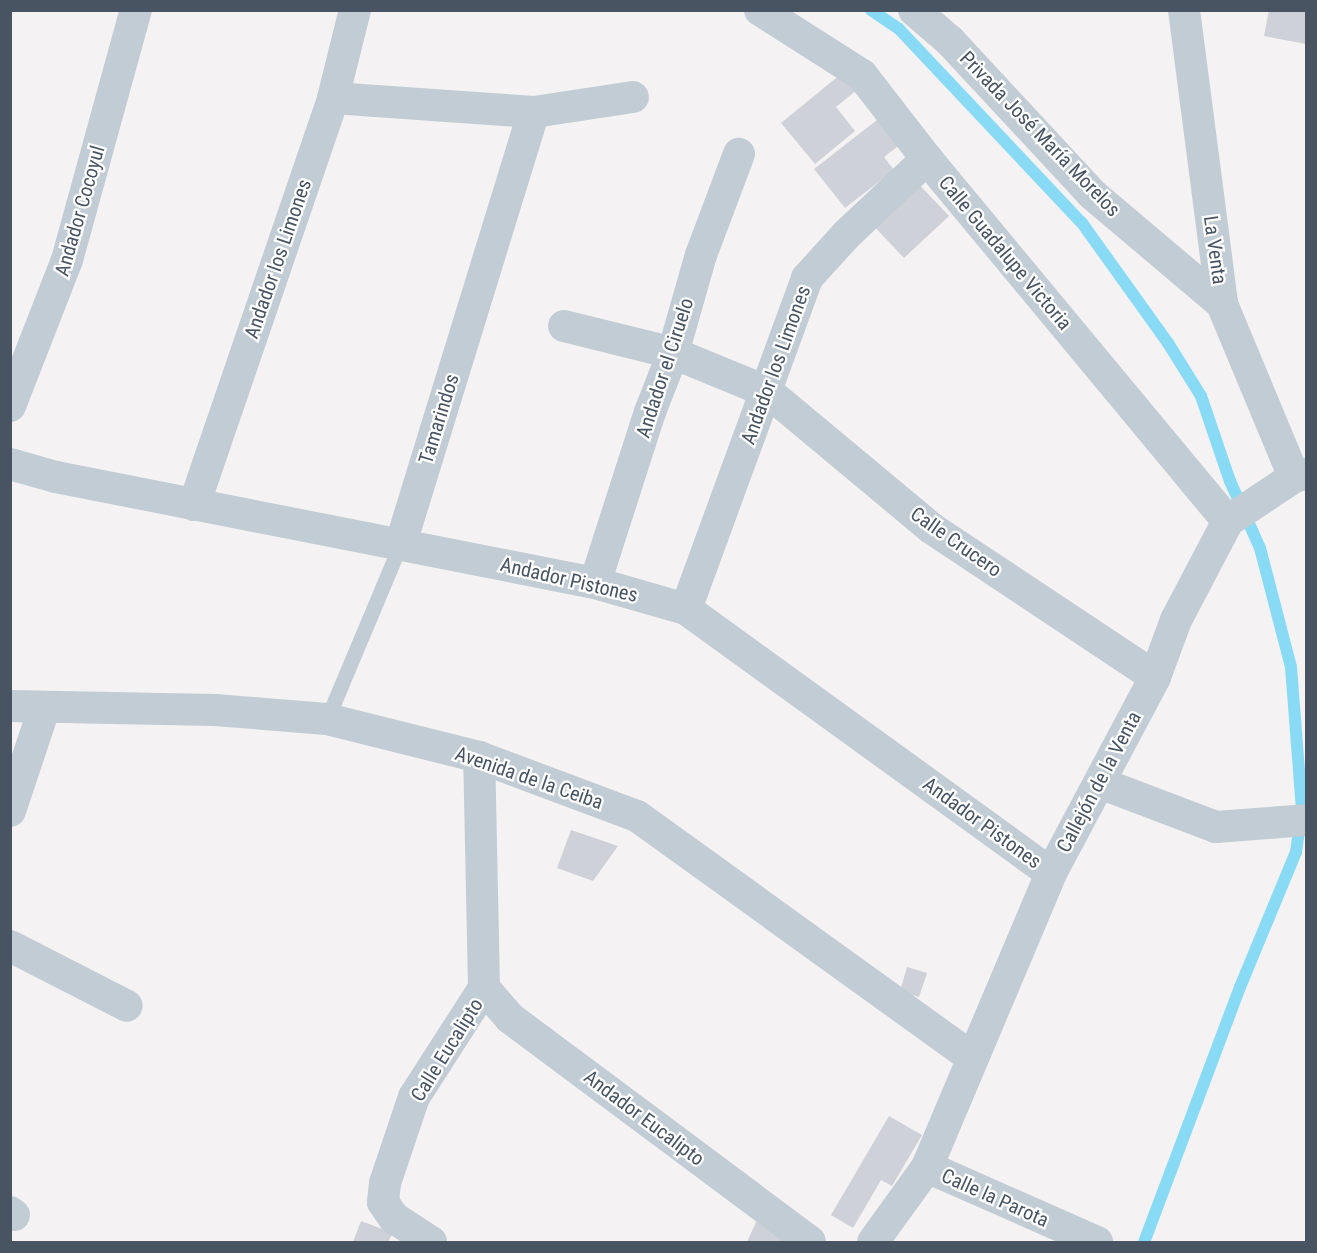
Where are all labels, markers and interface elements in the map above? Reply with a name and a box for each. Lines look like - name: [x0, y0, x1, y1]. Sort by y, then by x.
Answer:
- street label: Privada José María Morelos: [955, 46, 1125, 222]
- street label: Andador Cocoyul: [50, 143, 110, 279]
- street label: Calle Guadalupe Victoria: [934, 171, 1076, 335]
- street label: Andador los Limones: [239, 176, 317, 342]
- street label: La Venta: [1198, 214, 1232, 286]
- street label: Andador los Limones: [736, 282, 816, 448]
- street label: Andador el Ciruelo: [631, 295, 699, 441]
- street label: Tamarindos: [414, 371, 464, 467]
- street label: Calle Crucero: [906, 502, 1006, 582]
- street label: Andador Pistones: [498, 553, 640, 607]
- street label: Callejón de la Venta: [1052, 707, 1146, 857]
- street label: Avenida de la Ceiba: [452, 741, 606, 815]
- street label: Andador Pistones: [918, 772, 1046, 874]
- street label: Calle Eucalipto: [406, 994, 488, 1106]
- street label: Andador Eucalipto: [579, 1065, 709, 1171]
- street label: Calle la Parota: [938, 1164, 1052, 1232]

